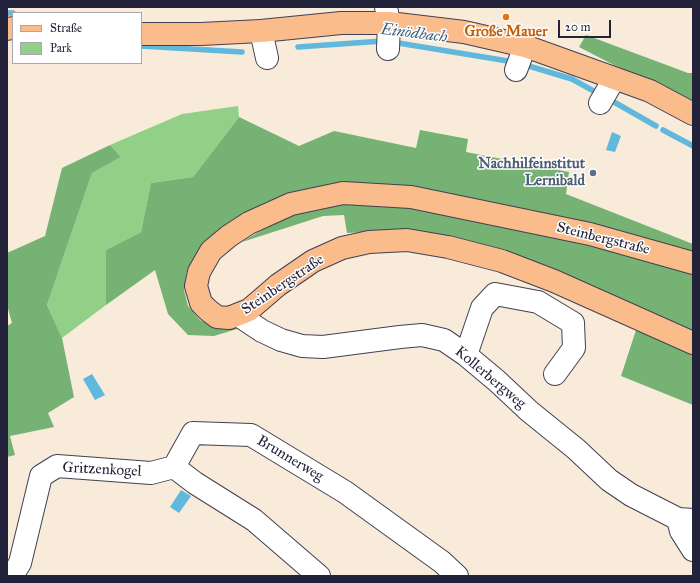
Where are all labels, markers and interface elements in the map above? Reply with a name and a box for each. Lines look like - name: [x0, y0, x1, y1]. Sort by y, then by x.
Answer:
- legend: [12, 12, 142, 64]
- marker: Große Mauer: [501, 12, 511, 22]
- scale bar: [560, 12, 613, 38]
- water label: Einödbach: [379, 20, 449, 48]
- text: 20 m: [565, 20, 591, 34]
- text: Straße: [50, 21, 82, 35]
- place label: Große Mauer: [464, 23, 548, 41]
- text: Park: [50, 41, 72, 55]
- place label: Nachhilfeinstitut Lernibald: [478, 155, 585, 190]
- marker: Nachhilfeinstitut Lernibald: [588, 168, 598, 178]
- street label: Steinbergstraße: [555, 219, 651, 259]
- street label: Steinbergstraße: [238, 251, 328, 319]
- street label: Kollerbergweg: [451, 343, 529, 413]
- street label: Brunnerweg: [253, 432, 327, 486]
- street label: Gritzenkogel: [62, 459, 142, 481]

